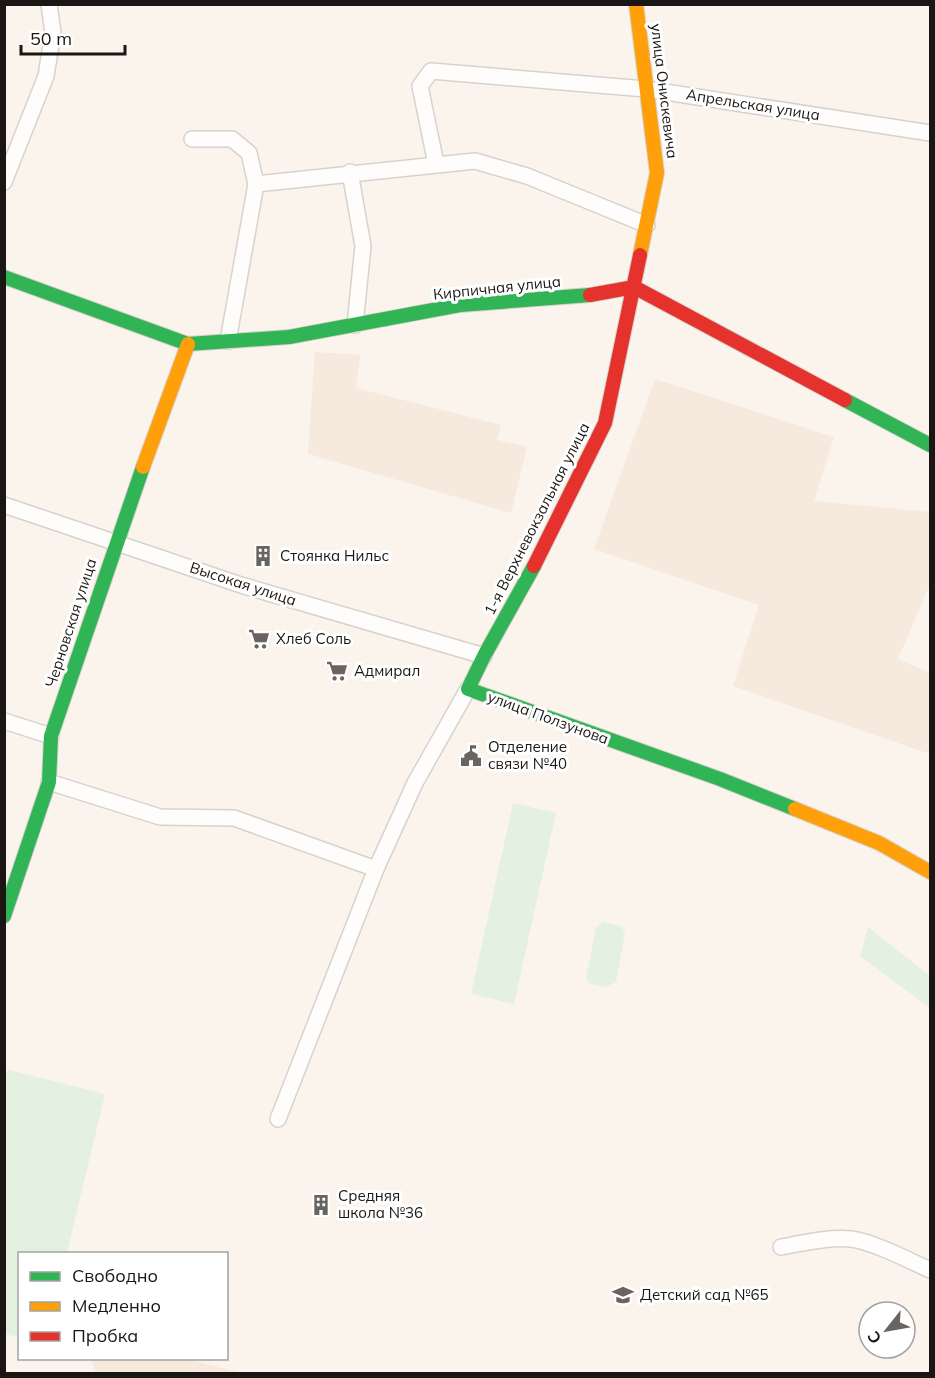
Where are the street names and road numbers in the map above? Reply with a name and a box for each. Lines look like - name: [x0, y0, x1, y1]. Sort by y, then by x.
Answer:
- street label: улица Онискевича: [647, 22, 682, 160]
- street label: Апрельская улица: [685, 85, 821, 124]
- street label: Кирпичная улица: [432, 271, 562, 304]
- street label: 1-я Верхневокзальная улица: [480, 419, 593, 618]
- street label: Черновская улица: [41, 556, 100, 690]
- street label: Высокая улица: [188, 557, 299, 610]
- street label: улица Ползунова: [485, 687, 611, 748]

